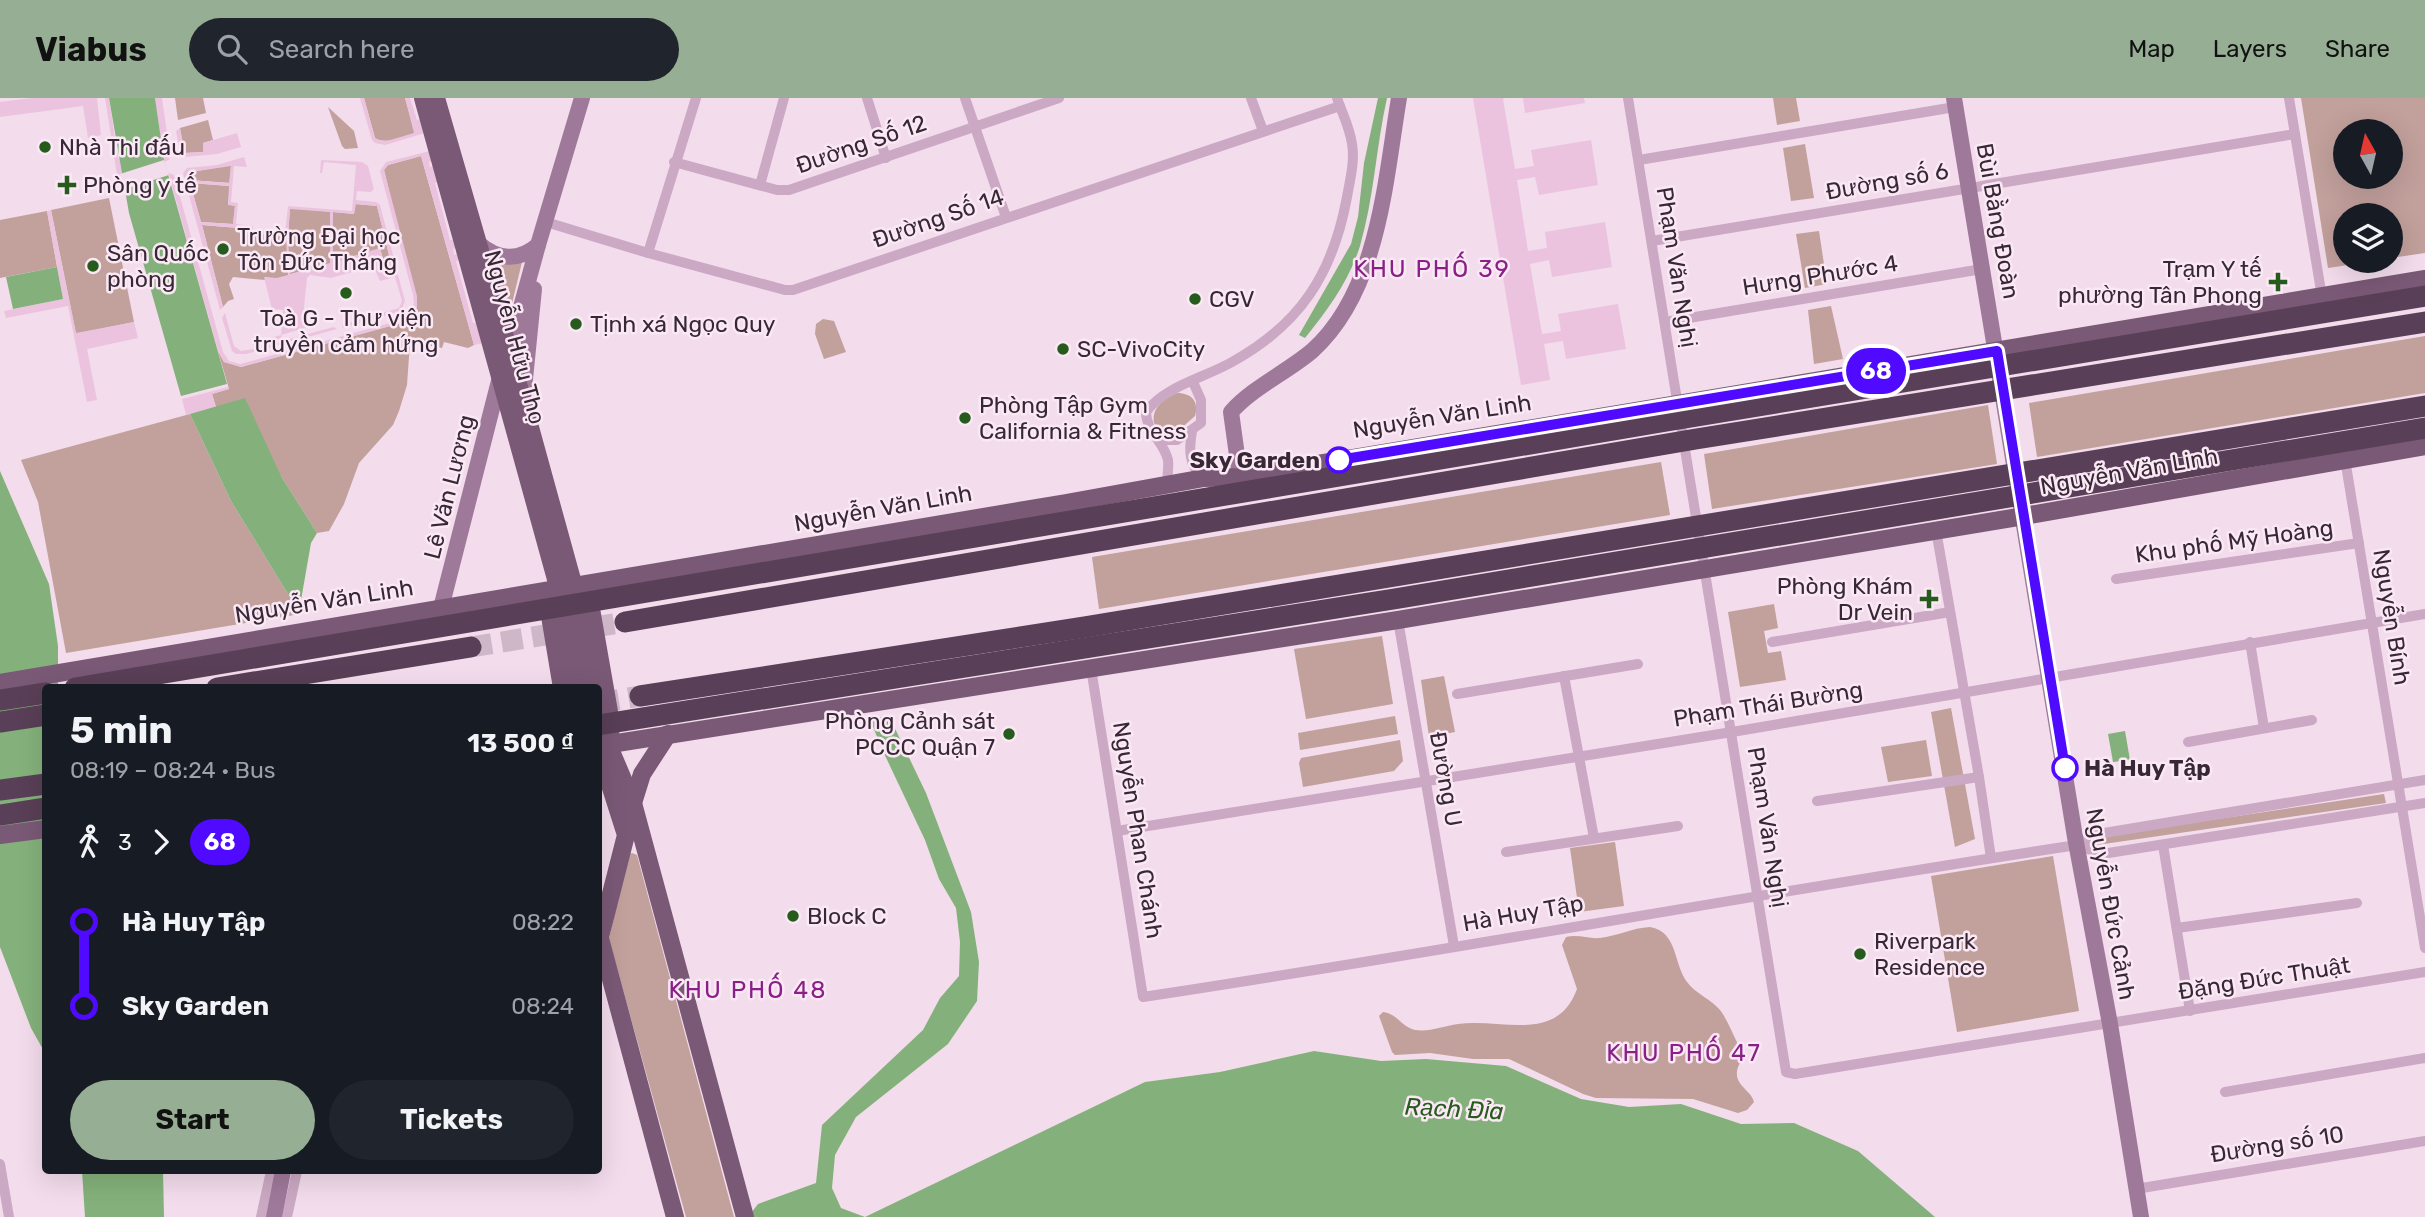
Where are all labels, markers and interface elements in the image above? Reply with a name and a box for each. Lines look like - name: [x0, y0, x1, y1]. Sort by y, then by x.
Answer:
- search box: [189, 18, 679, 81]
- text: Viabus: [35, 30, 147, 69]
- icon: search: [213, 30, 251, 68]
- text: Search here: [269, 34, 415, 65]
- text: Map: [2128, 35, 2175, 63]
- text: Layers: [2213, 35, 2287, 63]
- text: Share: [2325, 35, 2390, 63]
- street label: Đường Số 12: [792, 109, 930, 179]
- north arrow: [2333, 119, 2403, 189]
- map controls: [2333, 119, 2403, 273]
- place label: Nhà Thi đấu: [59, 133, 185, 161]
- marker: Nhà Thi đấu: [37, 139, 53, 155]
- street label: Bùi Bằng Đoàn: [1971, 141, 2025, 301]
- street label: Đường số 6: [1823, 156, 1951, 206]
- place label: Phòng y tế: [83, 171, 197, 199]
- marker: Phòng y tế: [57, 175, 77, 195]
- street label: Đường Số 14: [869, 182, 1007, 254]
- street label: Phạm Văn Nghị: [1651, 185, 1703, 349]
- button: layers: [2333, 203, 2403, 273]
- place label: Trường Đại học Tôn Đức Thắng: [237, 222, 401, 276]
- place label: Sân Quốc phòng: [107, 239, 209, 293]
- marker: Trường Đại học Tôn Đức Thắng: [215, 241, 231, 257]
- street label: Nguyễn Hữu Thọ: [478, 247, 552, 427]
- street label: Hưng Phước 4: [1740, 249, 1900, 301]
- district label: KHU PHỐ 39: [1353, 251, 1511, 283]
- place label: Trạm Y tế phường Tân Phong: [2058, 255, 2262, 309]
- marker: Sân Quốc phòng: [85, 258, 101, 274]
- marker: Trạm Y tế phường Tân Phong: [2268, 272, 2288, 292]
- marker: Toà G - Thư viện truyền cảm hứng: [338, 285, 354, 301]
- place label: CGV: [1209, 285, 1255, 313]
- marker: CGV: [1187, 291, 1203, 307]
- place label: Toà G - Thư viện truyền cảm hứng: [254, 304, 438, 358]
- place label: Tịnh xá Ngọc Quy: [590, 310, 776, 338]
- marker: Tịnh xá Ngọc Quy: [568, 316, 584, 332]
- place label: SC-VivoCity: [1077, 335, 1205, 363]
- marker: SC-VivoCity: [1055, 341, 1071, 357]
- line badge: 68: [1844, 348, 1908, 394]
- text: 68: [1860, 357, 1892, 385]
- street label: Nguyễn Văn Linh: [1351, 388, 1533, 444]
- place label: Phòng Tập Gym California & Fitness: [979, 391, 1186, 445]
- marker: Phòng Tập Gym California & Fitness: [957, 410, 973, 426]
- street label: Lê Văn Lương: [418, 412, 480, 562]
- street label: Nguyễn Văn Linh: [2038, 442, 2220, 500]
- place label: Sky Garden: [1190, 446, 1320, 474]
- marker: Sky Garden: [1326, 447, 1352, 473]
- street label: Nguyễn Văn Linh: [792, 479, 974, 537]
- street label: Khu phố Mỹ Hoàng: [2133, 513, 2335, 569]
- street label: Nguyễn Bính: [2367, 547, 2417, 687]
- place label: Phòng Khám Dr Vein: [1777, 572, 1913, 626]
- street label: Nguyễn Văn Linh: [233, 573, 415, 629]
- marker: Phòng Khám Dr Vein: [1919, 589, 1939, 609]
- street label: Phạm Thái Bường: [1671, 675, 1865, 733]
- text: 5 min: [70, 707, 173, 753]
- place label: Phòng Cảnh sát PCCC Quận 7: [825, 707, 995, 761]
- street label: Nguyễn Phan Chánh: [1107, 720, 1169, 940]
- marker: Phòng Cảnh sát PCCC Quận 7: [1001, 726, 1017, 742]
- text: 13 500 ₫: [467, 728, 574, 759]
- street label: Đường U: [1424, 729, 1468, 829]
- street label: Phạm Văn Nghị: [1742, 745, 1794, 909]
- place label: Hà Huy Tập: [2084, 754, 2211, 782]
- marker: Hà Huy Tập: [2052, 755, 2078, 781]
- text: 08:19 – 08:24 · Bus: [70, 756, 276, 784]
- street label: Nguyễn Đức Cảnh: [2080, 806, 2142, 1002]
- icon: walk: [70, 823, 108, 861]
- icon: forward: [142, 823, 180, 861]
- text: 3: [118, 828, 132, 856]
- text: 68: [204, 828, 236, 856]
- street label: Hà Huy Tập: [1461, 889, 1585, 937]
- place label: Block C: [807, 902, 886, 930]
- text: Hà Huy Tập: [122, 907, 265, 938]
- text: 08:22: [512, 908, 574, 936]
- marker: Block C: [785, 908, 801, 924]
- place label: Riverpark Residence: [1874, 927, 1985, 981]
- marker: Riverpark Residence: [1852, 946, 1868, 962]
- street label: Đặng Đức Thuật: [2176, 951, 2352, 1005]
- district label: KHU PHỐ 48: [668, 972, 828, 1004]
- text: Sky Garden: [122, 991, 269, 1022]
- text: 08:24: [511, 992, 574, 1020]
- district label: KHU PHỐ 47: [1606, 1035, 1762, 1067]
- button: Start: [70, 1080, 315, 1160]
- button: Tickets: [329, 1080, 574, 1160]
- water label: Rạch Đỉa: [1404, 1092, 1504, 1126]
- street label: Đường số 10: [2208, 1120, 2346, 1168]

